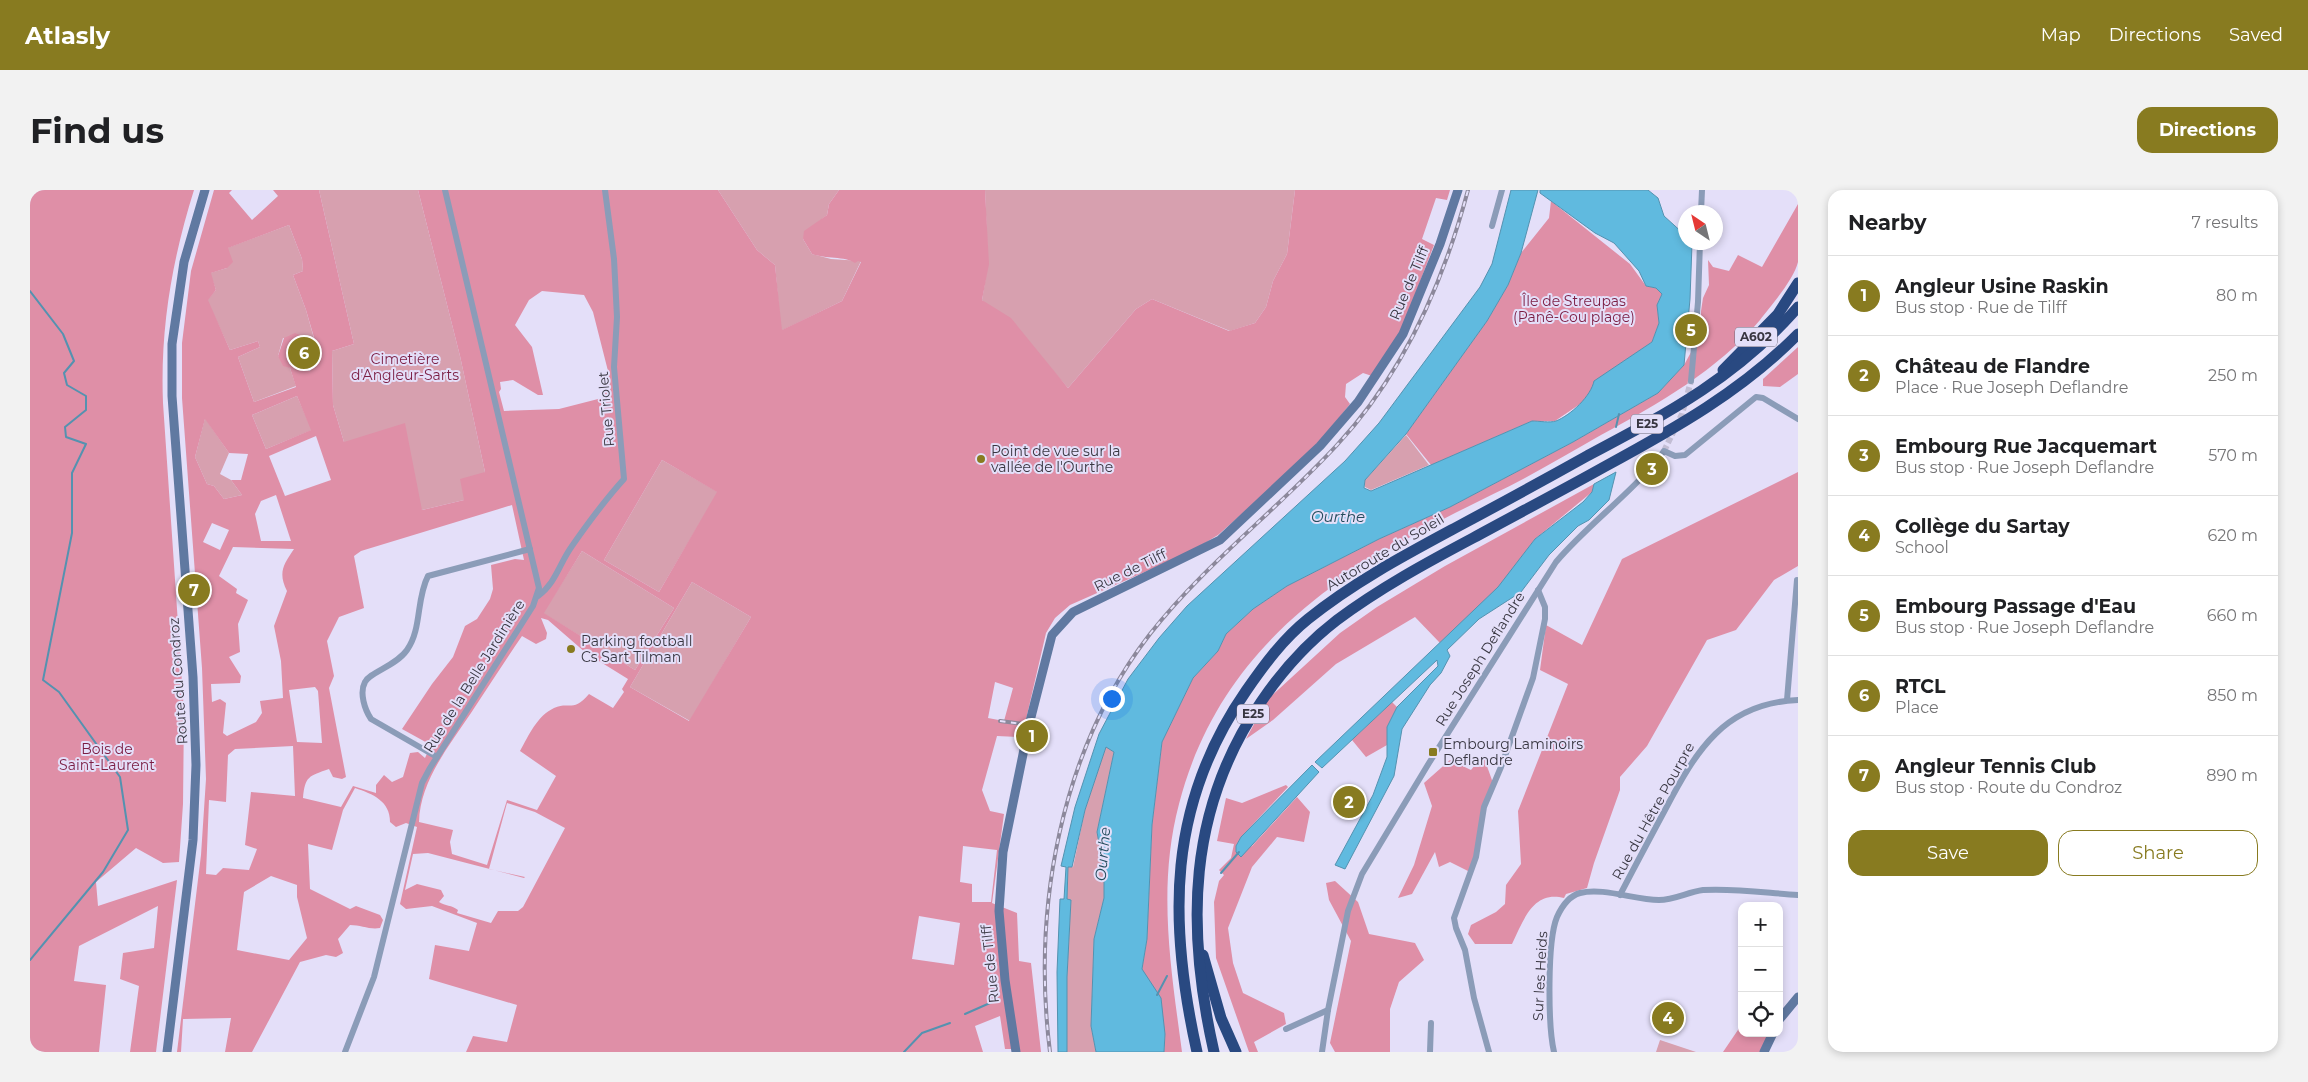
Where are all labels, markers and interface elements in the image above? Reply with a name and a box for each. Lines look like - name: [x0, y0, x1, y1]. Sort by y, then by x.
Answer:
- text: Atlasly: [25, 21, 110, 50]
- text: Map: [2041, 24, 2081, 46]
- text: Directions: [2109, 24, 2201, 46]
- text: Saved: [2229, 24, 2283, 46]
- button: Directions: [2137, 107, 2278, 153]
- text: Find us: [30, 109, 164, 152]
- north arrow: [1678, 205, 1723, 250]
- text: Nearby: [1848, 210, 1927, 235]
- text: 7 results: [2191, 213, 2258, 232]
- street label: Rue de Tilff: [1385, 242, 1433, 323]
- text: Angleur Usine Raskin: [1895, 275, 2109, 298]
- text: 1: [1861, 286, 1867, 305]
- text: 80 m: [2216, 286, 2258, 305]
- park label: Île de Streupas (Panê-Cou plage): [1513, 292, 1635, 326]
- text: Bus stop · Rue de Tilff: [1895, 298, 2067, 317]
- pin: 5: [1675, 311, 1707, 349]
- road number: A602: [1735, 328, 1777, 346]
- pin: 6: [288, 334, 320, 372]
- park label: Cimetière d'Angleur-Sarts: [351, 350, 459, 384]
- text: Château de Flandre: [1895, 355, 2090, 378]
- text: 2: [1859, 366, 1869, 385]
- text: 250 m: [2208, 366, 2258, 385]
- street label: Rue Triolet: [594, 370, 618, 447]
- text: Place · Rue Joseph Deflandre: [1895, 378, 2128, 397]
- road number: E25: [1631, 414, 1663, 433]
- text: Embourg Rue Jacquemart: [1895, 435, 2157, 458]
- place label: Point de vue sur la vallée de l'Ourthe: [991, 442, 1121, 476]
- text: 3: [1859, 446, 1869, 465]
- text: 570 m: [2208, 446, 2258, 465]
- pin: 3: [1636, 450, 1668, 488]
- marker: Point de vue sur la vallée de l'Ourthe: [975, 453, 987, 465]
- text: Bus stop · Rue Joseph Deflandre: [1895, 458, 2154, 477]
- water label: Ourthe: [1311, 507, 1365, 526]
- street label: Autoroute du Soleil: [1323, 510, 1447, 594]
- text: Collège du Sartay: [1895, 515, 2070, 538]
- text: 4: [1858, 526, 1870, 545]
- text: 620 m: [2207, 526, 2258, 545]
- text: School: [1895, 538, 1949, 557]
- street label: Rue de Tilff: [1091, 544, 1170, 595]
- pin: 7: [178, 571, 210, 609]
- street label: Rue Joseph Deflandre: [1431, 589, 1529, 729]
- text: Embourg Passage d'Eau: [1895, 595, 2136, 618]
- street label: Rue de la Belle Jardinière: [419, 596, 529, 756]
- text: 5: [1859, 606, 1869, 625]
- text: 660 m: [2207, 606, 2258, 625]
- street label: Route du Condroz: [165, 617, 191, 745]
- text: Bus stop · Rue Joseph Deflandre: [1895, 618, 2154, 637]
- place label: Parking football Cs Sart Tilman: [581, 632, 693, 666]
- marker: Parking football Cs Sart Tilman: [565, 643, 577, 655]
- text: RTCL: [1895, 675, 1946, 698]
- your location: [1099, 686, 1125, 712]
- text: 6: [1859, 686, 1869, 705]
- text: 850 m: [2207, 686, 2258, 705]
- text: Place: [1895, 698, 1939, 717]
- road number: E25: [1237, 704, 1269, 724]
- pin: 1: [1016, 717, 1048, 755]
- place label: Embourg Laminoirs Deflandre: [1443, 735, 1583, 769]
- street label: Rue du Hêtre Pourpre: [1608, 739, 1698, 883]
- park label: Bois de Saint-Laurent: [59, 740, 155, 774]
- marker: Embourg Laminoirs Deflandre: [1427, 746, 1439, 758]
- text: Angleur Tennis Club: [1895, 755, 2096, 778]
- text: 7: [1859, 766, 1869, 785]
- text: 890 m: [2206, 766, 2258, 785]
- text: Bus stop · Route du Condroz: [1895, 778, 2122, 797]
- pin: 2: [1333, 783, 1365, 821]
- water label: Ourthe: [1091, 826, 1114, 882]
- button: Save: [1848, 830, 2048, 876]
- button: Share: [2058, 830, 2258, 876]
- map controls: [1738, 902, 1783, 1037]
- button: +: [1738, 902, 1783, 947]
- street label: Rue de Tilff: [977, 923, 1003, 1004]
- street label: Sur les Heids: [1529, 930, 1551, 1021]
- button: −: [1738, 947, 1783, 992]
- button: locate: [1738, 992, 1783, 1037]
- pin: 4: [1652, 999, 1684, 1037]

